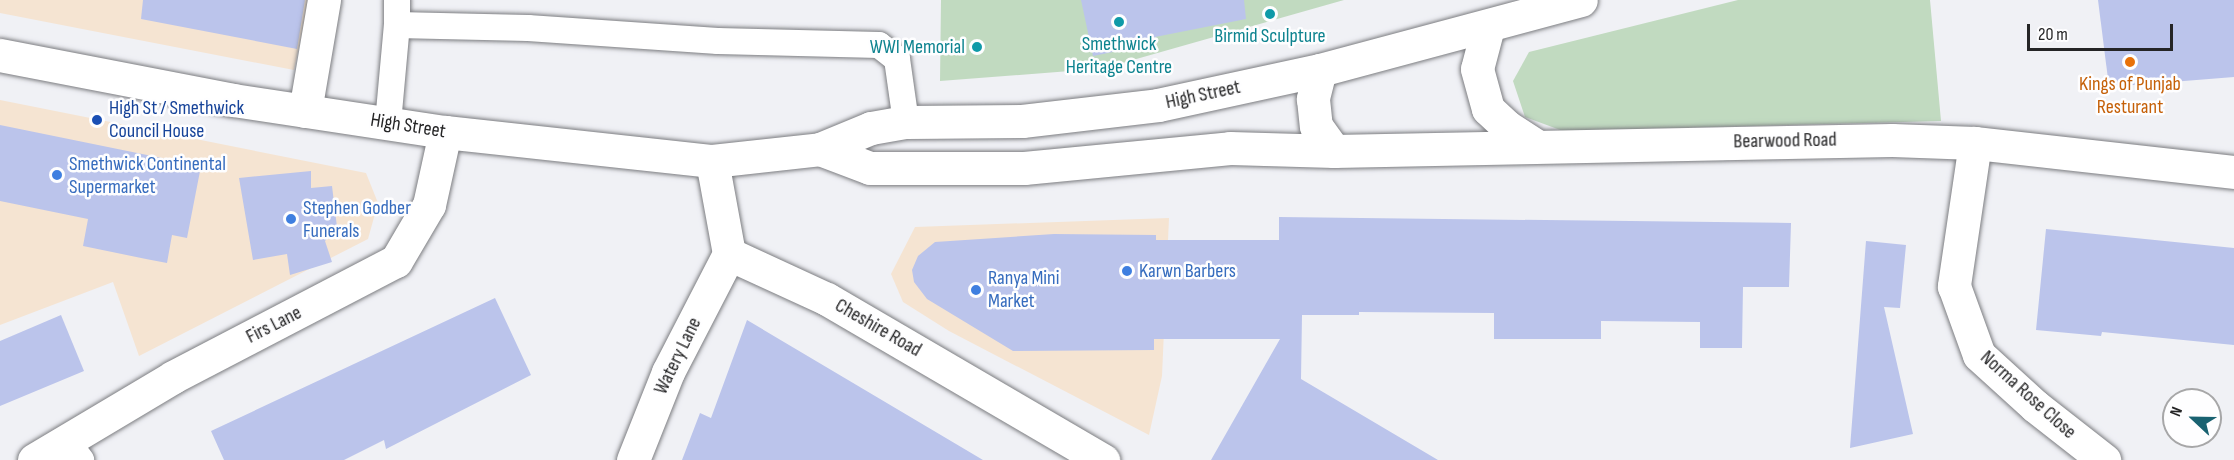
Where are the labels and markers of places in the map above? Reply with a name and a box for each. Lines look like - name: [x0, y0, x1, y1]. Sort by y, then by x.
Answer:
- marker: Birmid Sculpture: [1263, 7, 1277, 21]
- marker: Smethwick Heritage Centre: [1112, 15, 1126, 29]
- place label: Birmid Sculpture: [1214, 24, 1326, 48]
- place label: Smethwick Heritage Centre: [1066, 32, 1172, 79]
- place label: WWI Memorial: [870, 35, 965, 59]
- marker: WWI Memorial: [970, 40, 984, 54]
- marker: Kings of Punjab Resturant: [2123, 55, 2137, 69]
- place label: Kings of Punjab Resturant: [2079, 72, 2181, 119]
- place label: High St / Smethwick Council House: [109, 96, 244, 143]
- marker: High St / Smethwick Council House: [90, 113, 104, 127]
- place label: Smethwick Continental Supermarket: [69, 152, 226, 199]
- marker: Smethwick Continental Supermarket: [50, 168, 64, 182]
- place label: Stephen Godber Funerals: [303, 196, 411, 243]
- marker: Stephen Godber Funerals: [284, 212, 298, 226]
- place label: Karwn Barbers: [1139, 259, 1236, 283]
- marker: Karwn Barbers: [1120, 264, 1134, 278]
- place label: Ranya Mini Market: [988, 266, 1059, 313]
- marker: Ranya Mini Market: [969, 283, 983, 297]

